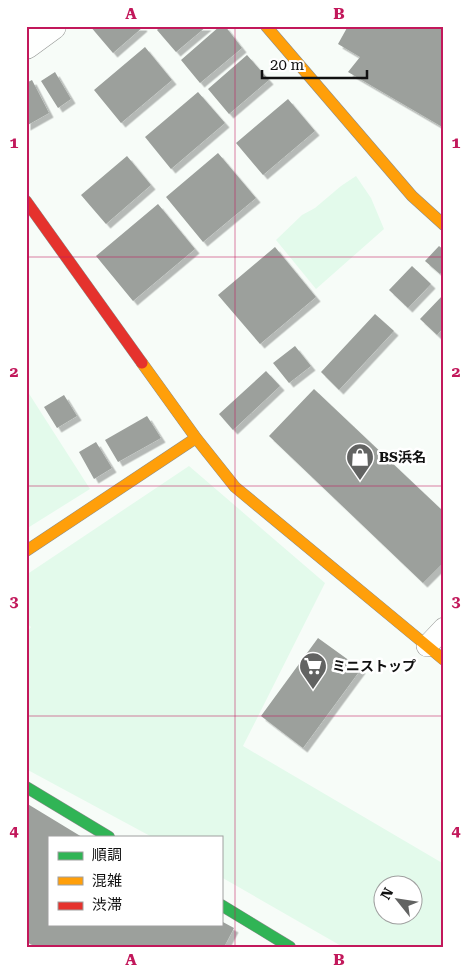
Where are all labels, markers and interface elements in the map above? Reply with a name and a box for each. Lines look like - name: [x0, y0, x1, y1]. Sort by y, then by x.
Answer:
- text: A: [125, 4, 137, 23]
- text: B: [333, 4, 345, 23]
- scale bar: [262, 48, 368, 80]
- text: 20 m: [270, 56, 305, 74]
- text: 1: [10, 133, 19, 152]
- text: 1: [452, 133, 461, 152]
- text: 2: [10, 362, 19, 381]
- text: 2: [452, 362, 461, 381]
- shop icon: BS浜名: [345, 442, 375, 481]
- place label: BS浜名: [379, 449, 426, 465]
- text: 3: [10, 592, 19, 611]
- text: 3: [452, 592, 461, 611]
- supermarket icon: ミニストップ: [298, 651, 328, 690]
- place label: ミニストップ: [332, 658, 416, 674]
- text: 4: [10, 821, 19, 840]
- text: 4: [452, 821, 461, 840]
- legend: [48, 836, 222, 926]
- text: 順調: [92, 846, 122, 864]
- text: 混雑: [92, 872, 122, 890]
- north arrow: [372, 876, 422, 926]
- text: N: [377, 885, 396, 902]
- text: 渋滞: [92, 896, 122, 914]
- text: A: [125, 950, 137, 969]
- text: B: [333, 950, 345, 969]

